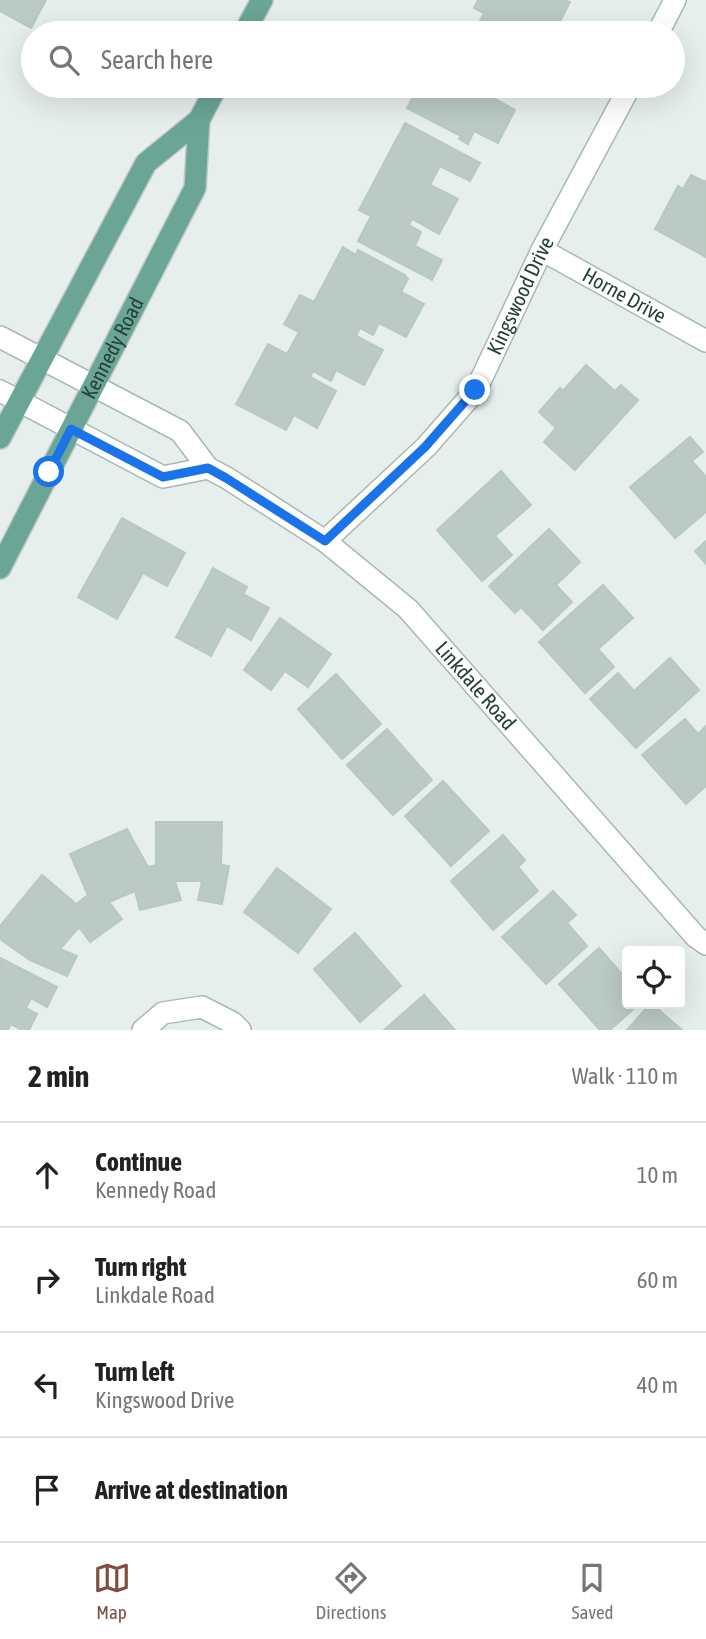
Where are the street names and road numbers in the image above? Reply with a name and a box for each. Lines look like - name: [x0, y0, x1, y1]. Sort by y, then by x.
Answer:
- street label: Kingswood Drive: [481, 232, 558, 358]
- street label: Horne Drive: [579, 262, 671, 327]
- street label: Kennedy Road: [76, 293, 148, 403]
- street label: Linkdale Road: [431, 636, 521, 734]

